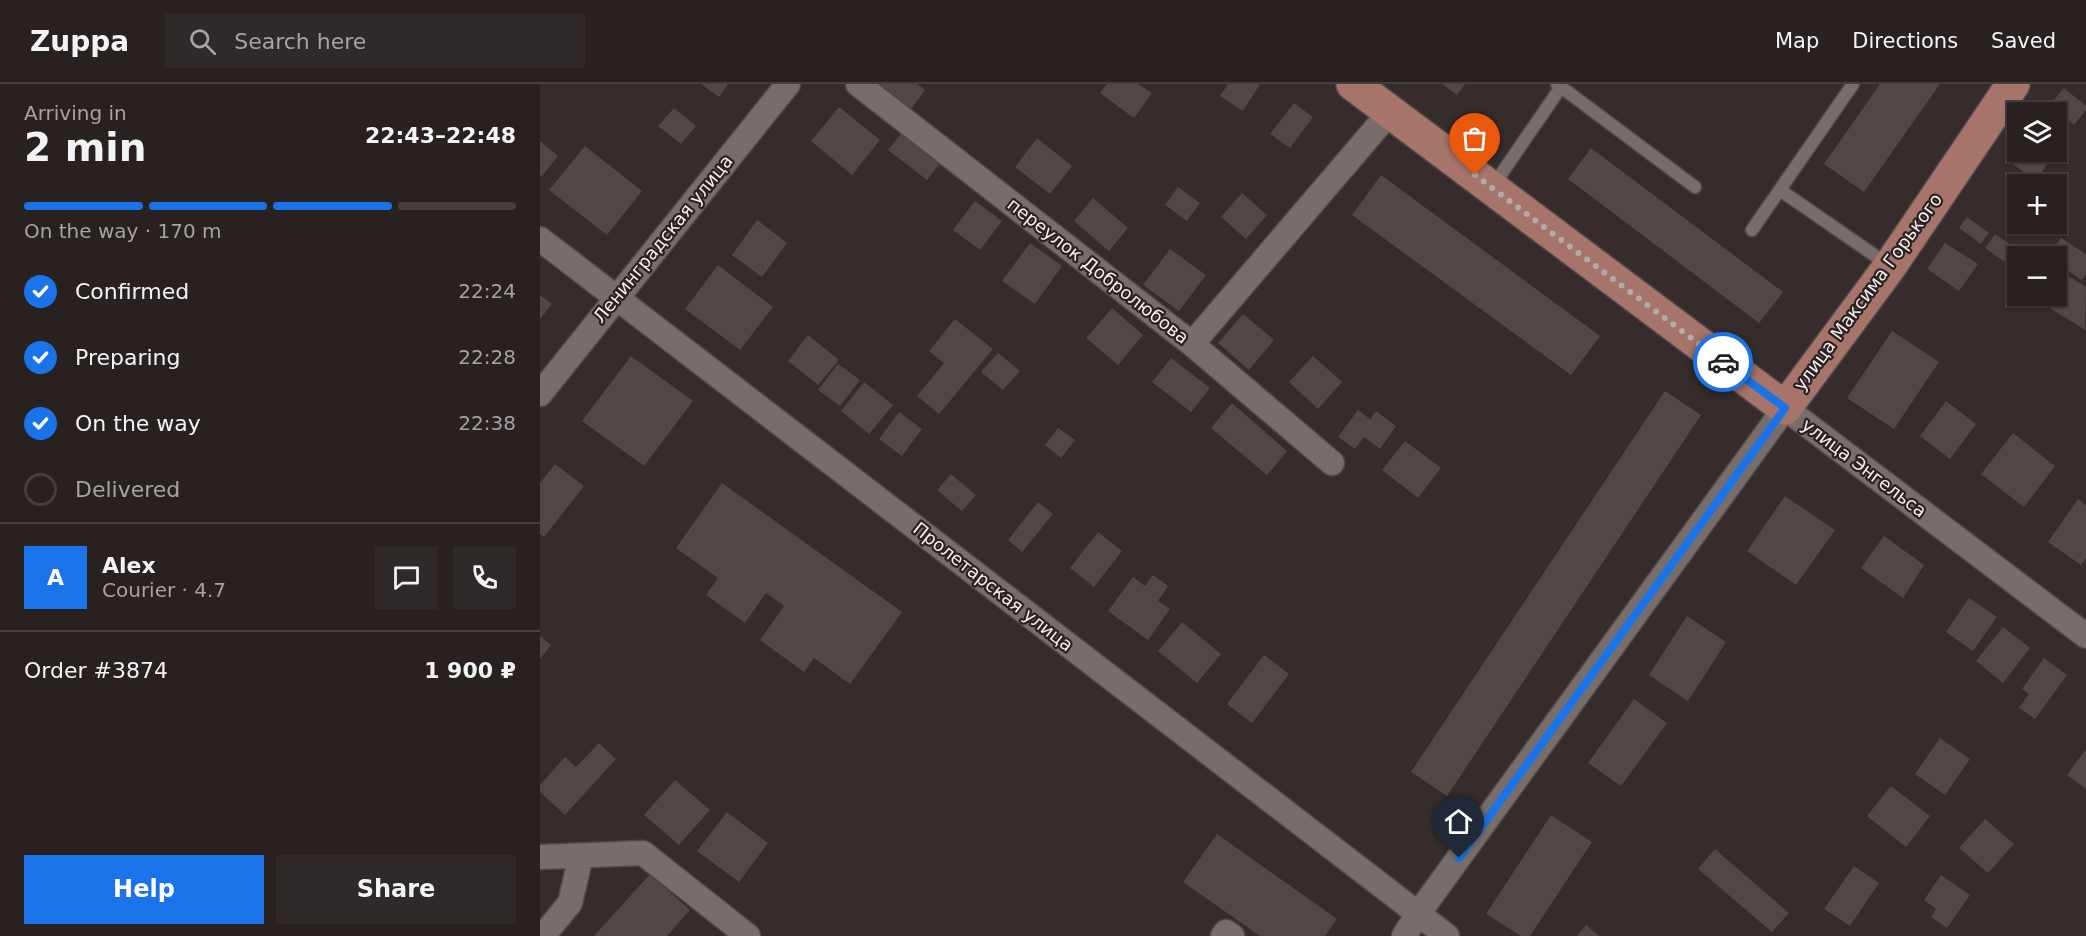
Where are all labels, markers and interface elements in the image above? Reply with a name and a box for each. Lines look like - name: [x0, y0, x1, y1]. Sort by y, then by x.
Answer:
- search box: [165, 14, 585, 68]
- text: Zuppa: [30, 25, 129, 58]
- icon: search: [186, 25, 219, 58]
- text: Search here: [234, 29, 366, 54]
- text: Map: [1775, 29, 1819, 53]
- text: Directions: [1852, 29, 1958, 53]
- text: Saved: [1991, 29, 2056, 53]
- text: Arriving in: [24, 101, 127, 125]
- map controls: [2007, 102, 2067, 306]
- button: layers: [2007, 102, 2067, 162]
- pin: [1449, 113, 1500, 175]
- icon: bag: [1458, 122, 1491, 155]
- text: 22:43–22:48: [365, 123, 516, 148]
- text: 2 min: [24, 125, 146, 170]
- street label: Ленинградская улица: [588, 151, 737, 327]
- button: +: [2007, 174, 2067, 234]
- street label: улица Максима Горького: [1789, 189, 1946, 394]
- street label: переулок Добролюбова: [1004, 193, 1193, 348]
- text: On the way · 170 m: [24, 219, 222, 243]
- button: −: [2007, 246, 2067, 306]
- icon: check: [24, 275, 57, 308]
- text: Confirmed: [75, 279, 189, 304]
- text: 22:24: [458, 279, 516, 303]
- courier: [1693, 332, 1753, 392]
- icon: check: [24, 341, 57, 374]
- text: Preparing: [75, 345, 181, 370]
- text: 22:28: [458, 345, 516, 369]
- icon: car: [1707, 346, 1740, 379]
- icon: check: [24, 407, 57, 440]
- text: On the way: [75, 411, 201, 436]
- text: 22:38: [458, 411, 516, 435]
- street label: улица Энгельса: [1798, 414, 1931, 521]
- text: Delivered: [75, 477, 180, 502]
- street label: Пролетарская улица: [909, 518, 1077, 656]
- button: chat: [375, 546, 438, 609]
- button: phone: [453, 546, 516, 609]
- text: Alex: [102, 553, 156, 578]
- text: A: [47, 565, 64, 590]
- text: Courier · 4.7: [102, 578, 226, 602]
- text: Order #3874: [24, 658, 168, 683]
- text: 1 900 ₽: [424, 658, 516, 683]
- pin: [1433, 796, 1484, 858]
- icon: home: [1442, 805, 1475, 838]
- button: Help: [24, 855, 264, 924]
- button: Share: [276, 855, 516, 924]

